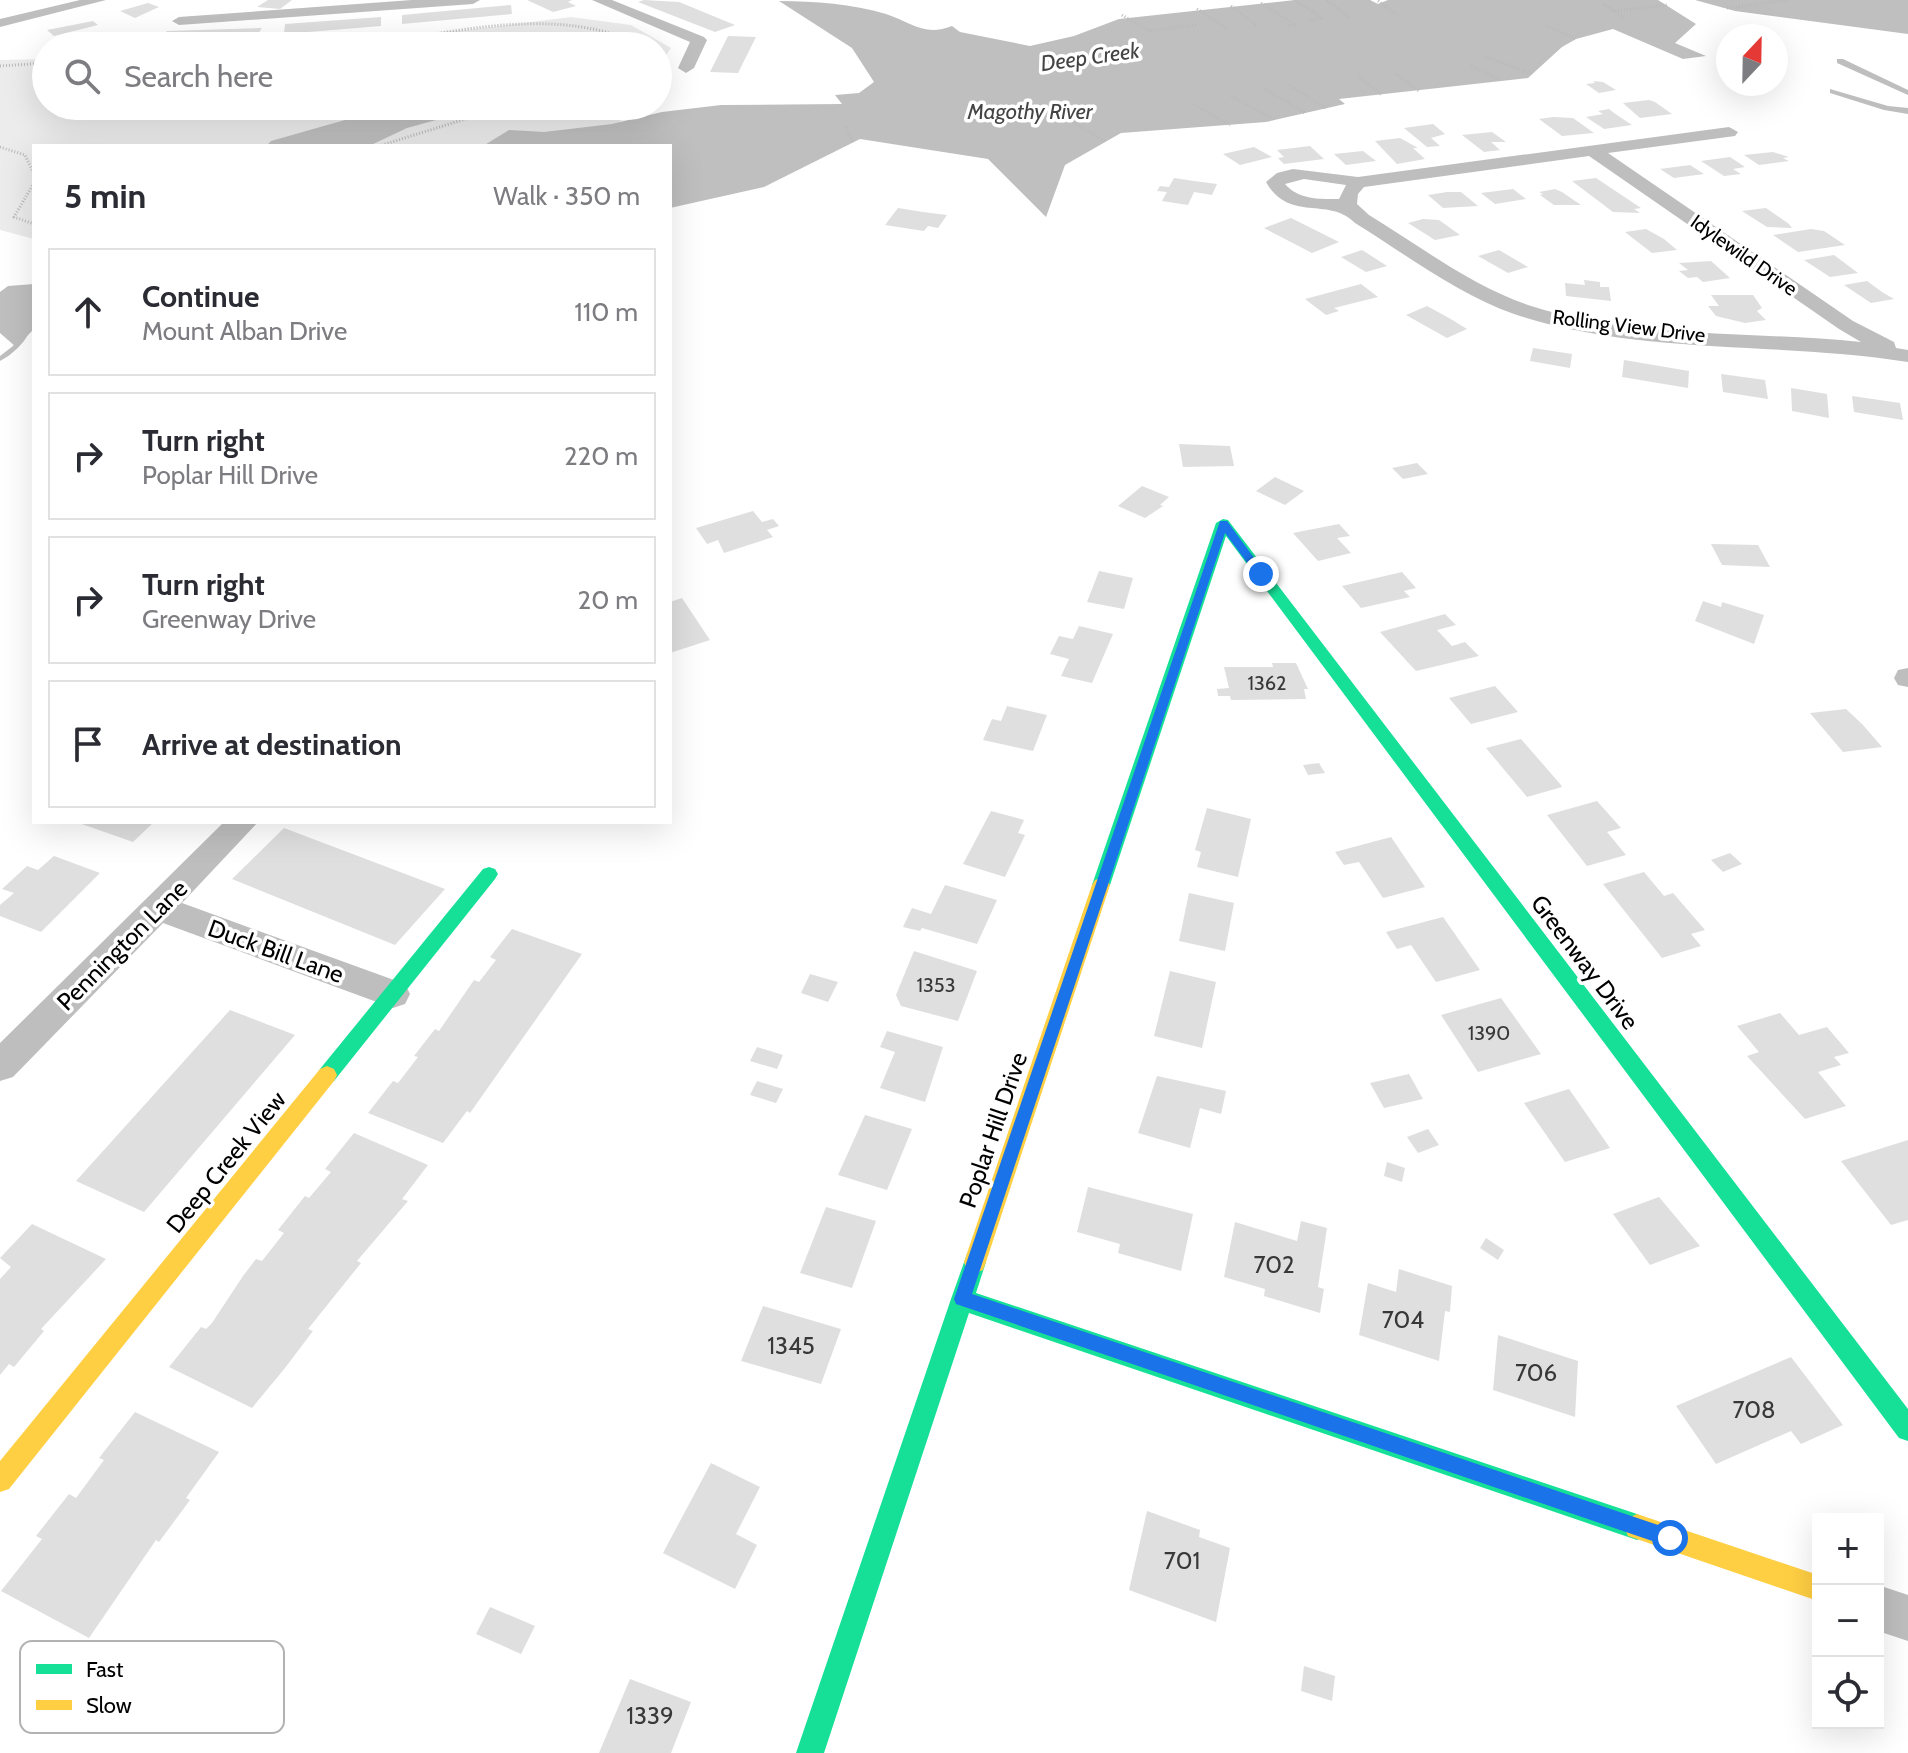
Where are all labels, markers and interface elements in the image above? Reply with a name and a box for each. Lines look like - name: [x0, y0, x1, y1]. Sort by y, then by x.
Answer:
- north arrow: [1716, 24, 1788, 96]
- search box: [32, 32, 672, 120]
- water label: Deep Creek: [1039, 37, 1142, 77]
- icon: search: [60, 54, 104, 98]
- text: Search here: [124, 58, 273, 95]
- water label: Magothy River: [966, 98, 1094, 125]
- text: 5 min: [64, 175, 146, 217]
- text: Walk · 350 m: [493, 180, 640, 212]
- street label: Idylewild Drive: [1686, 209, 1802, 301]
- text: Continue: [142, 278, 259, 315]
- icon: ahead: [66, 290, 110, 334]
- text: 110 m: [574, 296, 638, 328]
- street label: Rolling View Drive: [1551, 305, 1707, 347]
- text: Mount Alban Drive: [142, 315, 347, 347]
- text: Turn right: [142, 422, 265, 459]
- icon: right: [66, 434, 110, 478]
- text: 220 m: [564, 440, 638, 472]
- text: Poplar Hill Drive: [142, 459, 318, 491]
- route end: [1243, 556, 1279, 592]
- text: Turn right: [142, 566, 265, 603]
- icon: right: [66, 578, 110, 622]
- text: 20 m: [578, 584, 638, 616]
- text: Greenway Drive: [142, 603, 316, 635]
- house number: 1362: [1247, 671, 1287, 695]
- icon: arrive: [66, 722, 110, 766]
- text: Arrive at destination: [142, 726, 402, 763]
- street label: Pennington Lane: [51, 874, 193, 1016]
- street label: Greenway Drive: [1525, 889, 1645, 1035]
- street label: Duck Bill Lane: [204, 913, 348, 989]
- house number: 1353: [917, 973, 955, 997]
- house number: 1390: [1468, 1021, 1510, 1045]
- street label: Poplar Hill Drive: [953, 1048, 1033, 1212]
- street label: Deep Creek View: [160, 1085, 292, 1239]
- house number: 702: [1253, 1250, 1295, 1279]
- house number: 704: [1382, 1305, 1424, 1334]
- house number: 1345: [767, 1331, 815, 1360]
- house number: 706: [1515, 1358, 1557, 1387]
- house number: 708: [1732, 1395, 1776, 1424]
- map controls: [1812, 1513, 1884, 1729]
- button: +: [1812, 1513, 1884, 1585]
- route start: [1652, 1520, 1688, 1556]
- house number: 701: [1164, 1546, 1200, 1575]
- button: −: [1812, 1585, 1884, 1657]
- legend: [20, 1641, 284, 1733]
- text: Fast: [86, 1656, 124, 1683]
- button: locate: [1812, 1657, 1884, 1729]
- text: Slow: [86, 1692, 132, 1719]
- house number: 1339: [626, 1701, 674, 1730]

